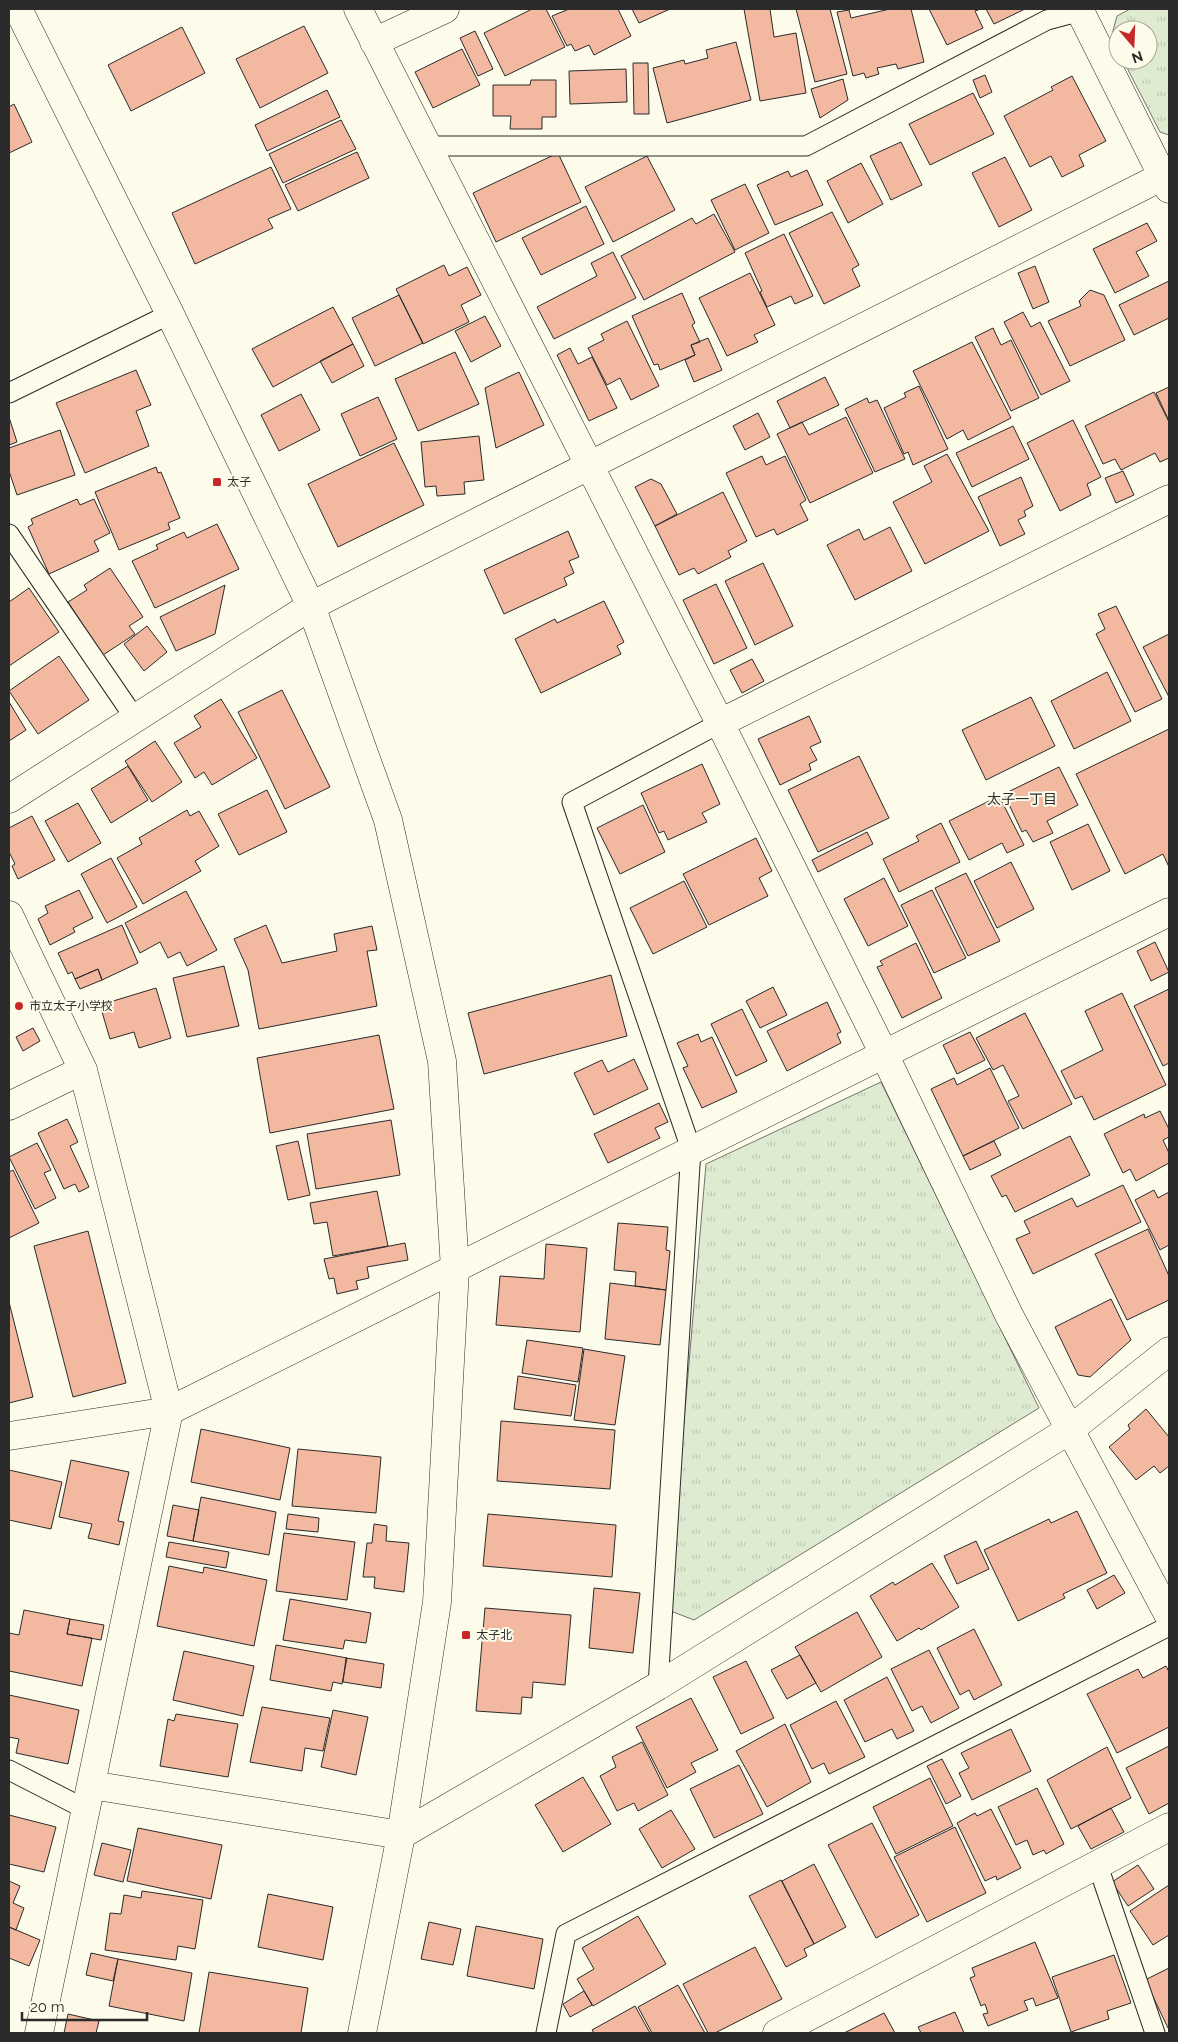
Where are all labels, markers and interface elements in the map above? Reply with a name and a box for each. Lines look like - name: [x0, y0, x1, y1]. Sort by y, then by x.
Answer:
- north arrow: [1108, 20, 1158, 70]
- text: N: [1130, 48, 1145, 67]
- place label: 太子: [227, 475, 251, 489]
- marker: 太子: [211, 476, 223, 488]
- district label: 太子一丁目: [987, 791, 1057, 807]
- place label: 市立太子小学校: [29, 999, 113, 1013]
- marker: 市立太子小学校: [13, 1000, 25, 1012]
- place label: 太子北: [476, 1628, 512, 1642]
- marker: 太子北: [460, 1629, 472, 1641]
- scale bar: [22, 1990, 148, 2022]
- text: 20 m: [30, 1998, 65, 2016]

